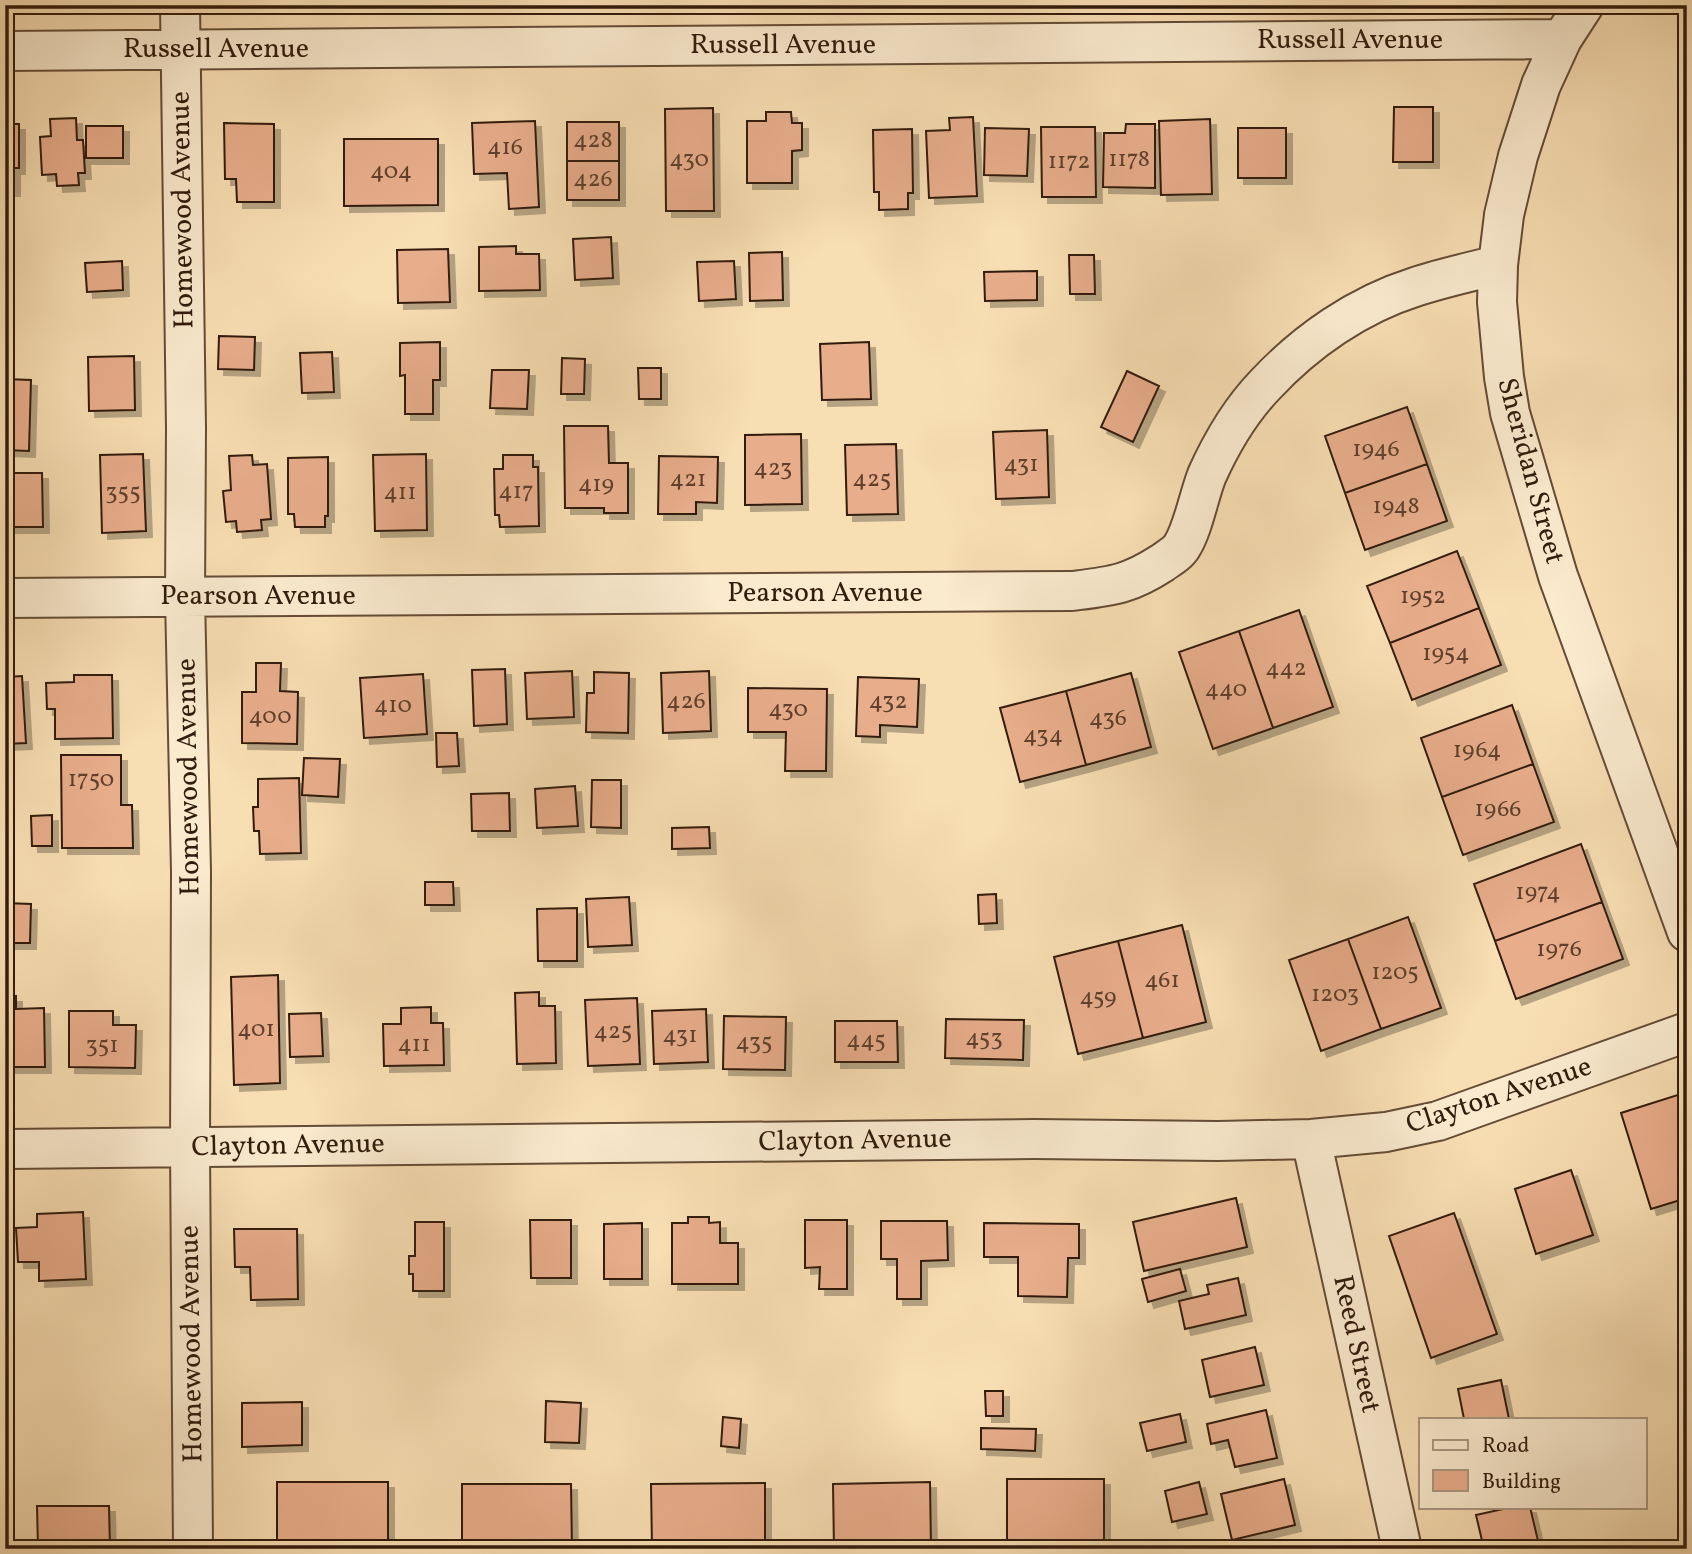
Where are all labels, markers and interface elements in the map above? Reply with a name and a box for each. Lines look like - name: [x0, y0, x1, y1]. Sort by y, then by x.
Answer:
- street label: Russell Avenue: [1257, 21, 1443, 60]
- street label: Russell Avenue: [690, 26, 876, 65]
- street label: Russell Avenue: [123, 30, 309, 69]
- street label: Homewood Avenue: [161, 91, 205, 329]
- house number: 428: [573, 124, 613, 158]
- house number: 416: [487, 131, 523, 165]
- house number: 430: [669, 143, 709, 177]
- house number: 1178: [1108, 143, 1150, 177]
- house number: 1172: [1048, 145, 1090, 179]
- house number: 404: [370, 155, 412, 189]
- house number: 426: [573, 163, 613, 197]
- street label: Sheridan Street: [1486, 374, 1574, 568]
- house number: 1946: [1352, 433, 1400, 467]
- house number: 431: [1004, 448, 1039, 482]
- house number: 423: [754, 452, 792, 486]
- house number: 421: [670, 463, 706, 497]
- house number: 425: [853, 463, 891, 497]
- house number: 419: [578, 468, 614, 502]
- house number: 417: [498, 475, 534, 509]
- house number: 355: [105, 476, 141, 510]
- house number: 411: [384, 476, 416, 510]
- house number: 1948: [1372, 490, 1420, 524]
- street label: Pearson Avenue: [727, 574, 923, 613]
- street label: Pearson Avenue: [160, 577, 356, 616]
- house number: 1952: [1400, 580, 1446, 614]
- house number: 1954: [1422, 637, 1470, 671]
- house number: 442: [1265, 652, 1307, 686]
- street label: Homewood Avenue: [167, 658, 211, 896]
- house number: 440: [1205, 673, 1247, 707]
- house number: 426: [666, 685, 706, 719]
- house number: 432: [869, 685, 907, 719]
- house number: 410: [374, 689, 412, 723]
- house number: 430: [768, 693, 808, 727]
- house number: 400: [248, 700, 292, 734]
- house number: 436: [1089, 702, 1127, 736]
- house number: 434: [1023, 719, 1063, 753]
- house number: 1964: [1453, 734, 1501, 768]
- house number: 1750: [68, 763, 114, 797]
- house number: 1966: [1474, 793, 1522, 827]
- house number: 1974: [1515, 876, 1561, 910]
- house number: 1976: [1536, 933, 1582, 967]
- house number: 1205: [1371, 956, 1419, 990]
- house number: 461: [1144, 964, 1180, 998]
- house number: 1203: [1311, 978, 1359, 1012]
- house number: 459: [1079, 981, 1117, 1015]
- house number: 401: [237, 1013, 275, 1047]
- house number: 425: [594, 1015, 632, 1049]
- house number: 431: [663, 1019, 698, 1053]
- house number: 453: [965, 1022, 1003, 1056]
- house number: 445: [846, 1024, 886, 1058]
- house number: 435: [735, 1026, 773, 1060]
- house number: 411: [398, 1028, 430, 1062]
- house number: 351: [85, 1029, 119, 1063]
- street label: Clayton Avenue: [1401, 1048, 1597, 1144]
- street label: Clayton Avenue: [758, 1120, 952, 1162]
- street label: Clayton Avenue: [191, 1125, 385, 1167]
- street label: Homewood Avenue: [170, 1225, 214, 1463]
- street label: Reed Street: [1322, 1272, 1390, 1416]
- legend: [1419, 1418, 1646, 1508]
- text: Road: [1482, 1432, 1529, 1461]
- text: Building: [1482, 1468, 1561, 1497]

